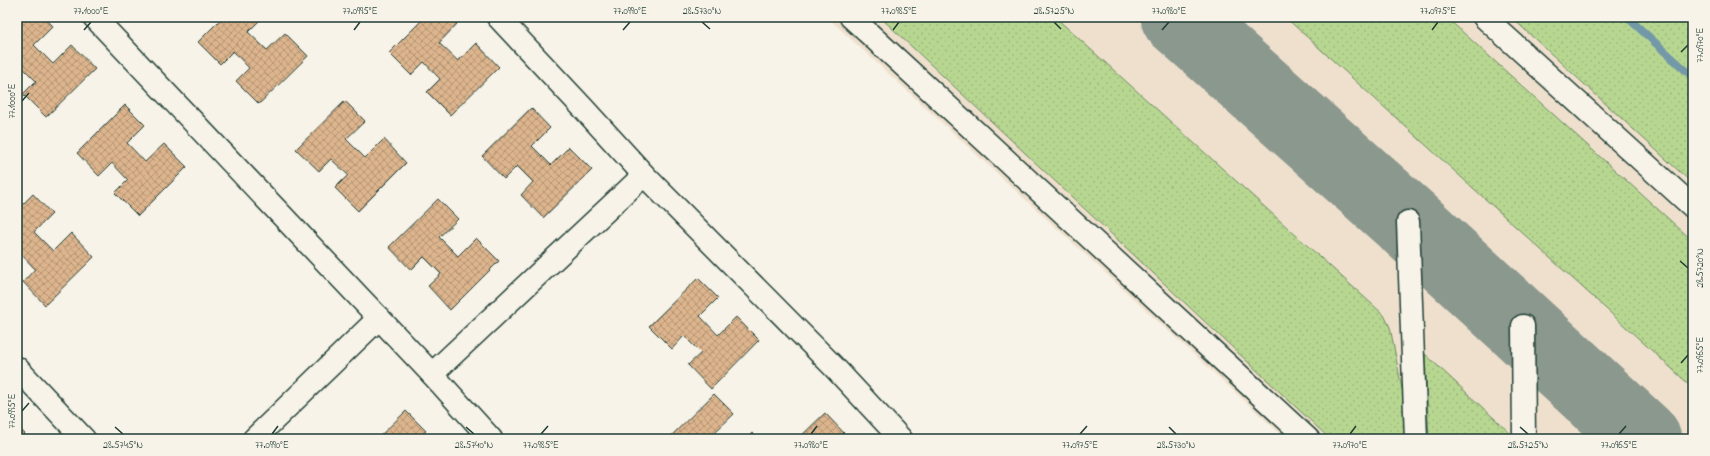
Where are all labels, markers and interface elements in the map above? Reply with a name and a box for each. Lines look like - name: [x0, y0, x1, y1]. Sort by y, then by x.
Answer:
- text: 77.1000°E: [73, 4, 109, 19]
- text: 77.0995°E: [342, 4, 378, 19]
- text: 77.0990°E: [613, 4, 647, 19]
- text: 28.5730°N: [683, 4, 721, 19]
- text: 77.0985°E: [881, 4, 917, 19]
- text: 28.5725°N: [1034, 4, 1075, 19]
- text: 77.0980°E: [1152, 4, 1186, 19]
- text: 77.0975°E: [1420, 4, 1456, 19]
- text: 77.0970°E: [1693, 28, 1708, 62]
- text: 77.1000°E: [5, 83, 20, 119]
- text: 28.5720°N: [1693, 248, 1708, 288]
- text: 77.0965°E: [1693, 337, 1708, 373]
- text: 77.0995°E: [5, 393, 20, 429]
- text: 28.5745°N: [103, 438, 143, 453]
- text: 77.0990°E: [255, 438, 289, 453]
- text: 28.5740°N: [455, 438, 493, 453]
- text: 77.0985°E: [523, 438, 559, 453]
- text: 77.0980°E: [794, 438, 828, 453]
- text: 77.0975°E: [1062, 438, 1098, 453]
- text: 28.5730°N: [1157, 438, 1195, 453]
- text: 77.0970°E: [1333, 438, 1367, 453]
- text: 28.5725°N: [1508, 438, 1549, 453]
- text: 77.0965°E: [1601, 438, 1637, 453]

